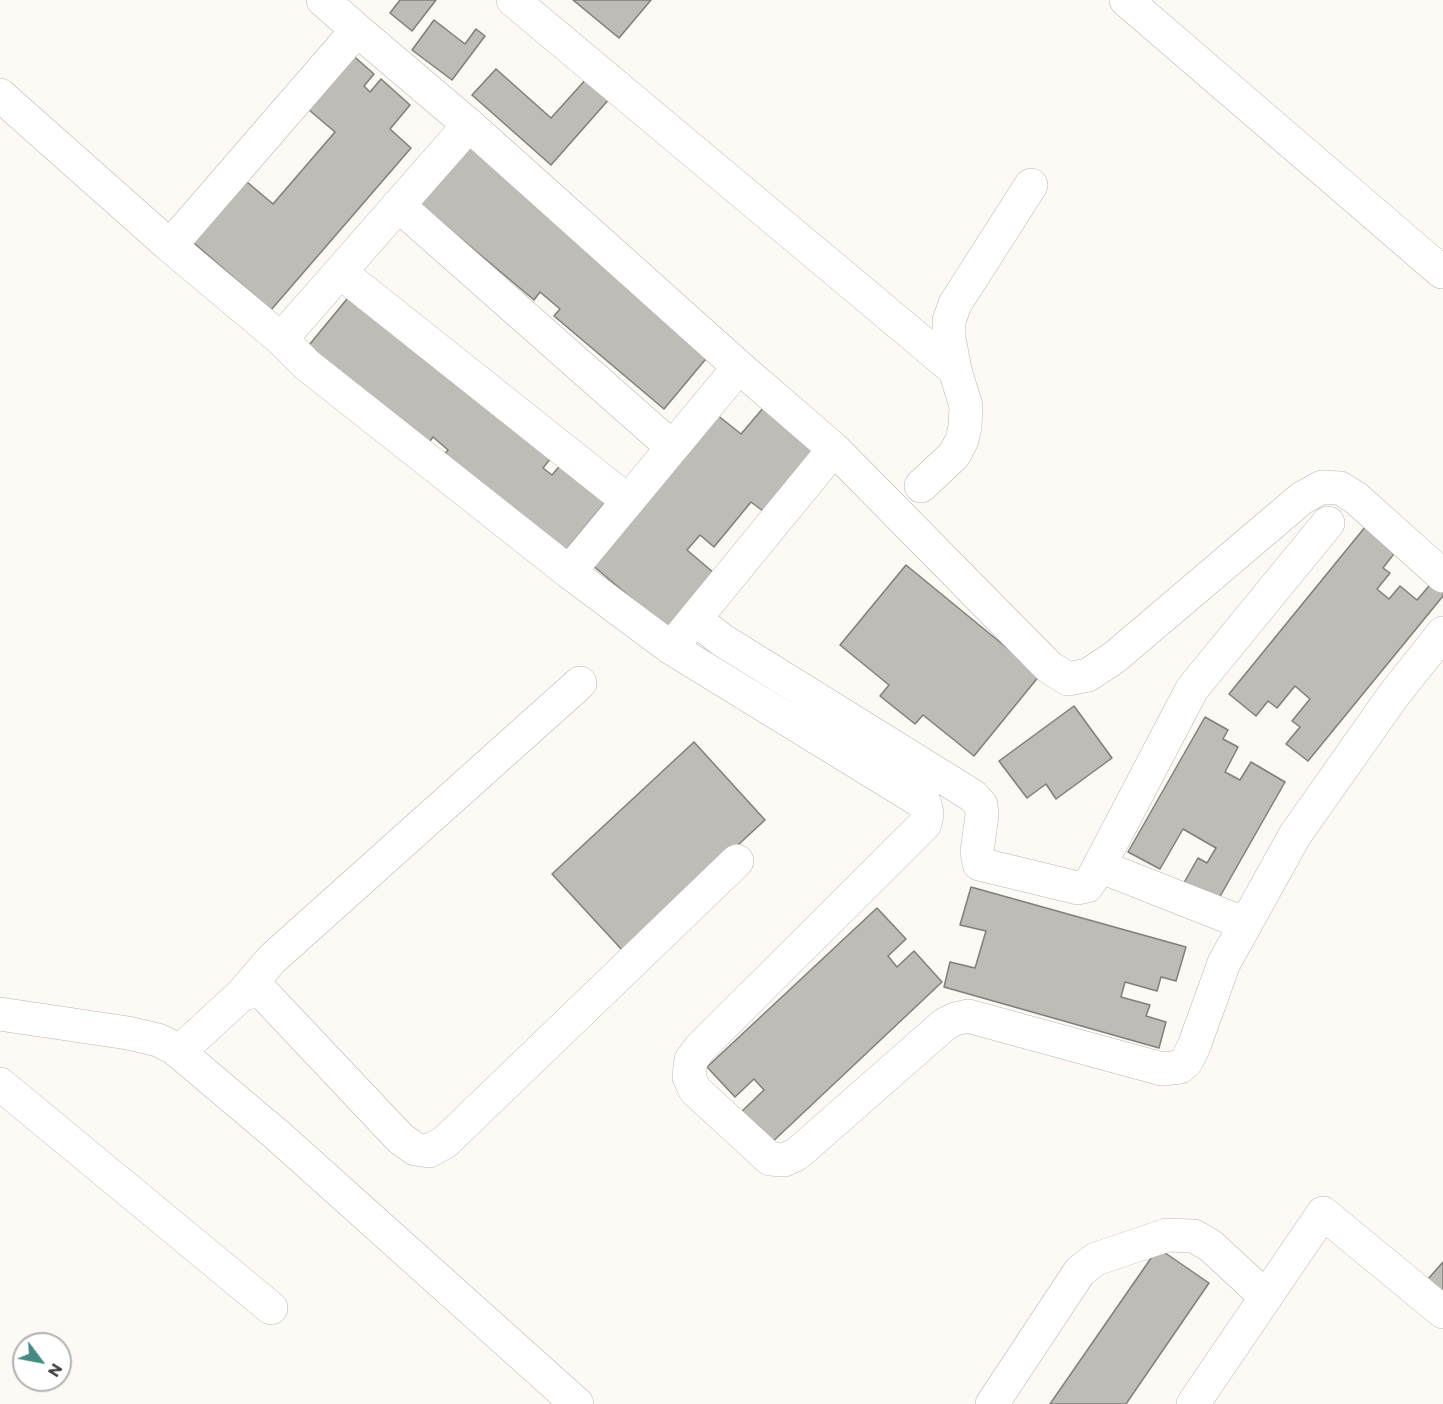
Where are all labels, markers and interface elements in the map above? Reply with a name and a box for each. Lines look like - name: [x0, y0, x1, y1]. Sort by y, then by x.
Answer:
- north arrow: [12, 1332, 72, 1392]
- text: N: [45, 1361, 67, 1381]

